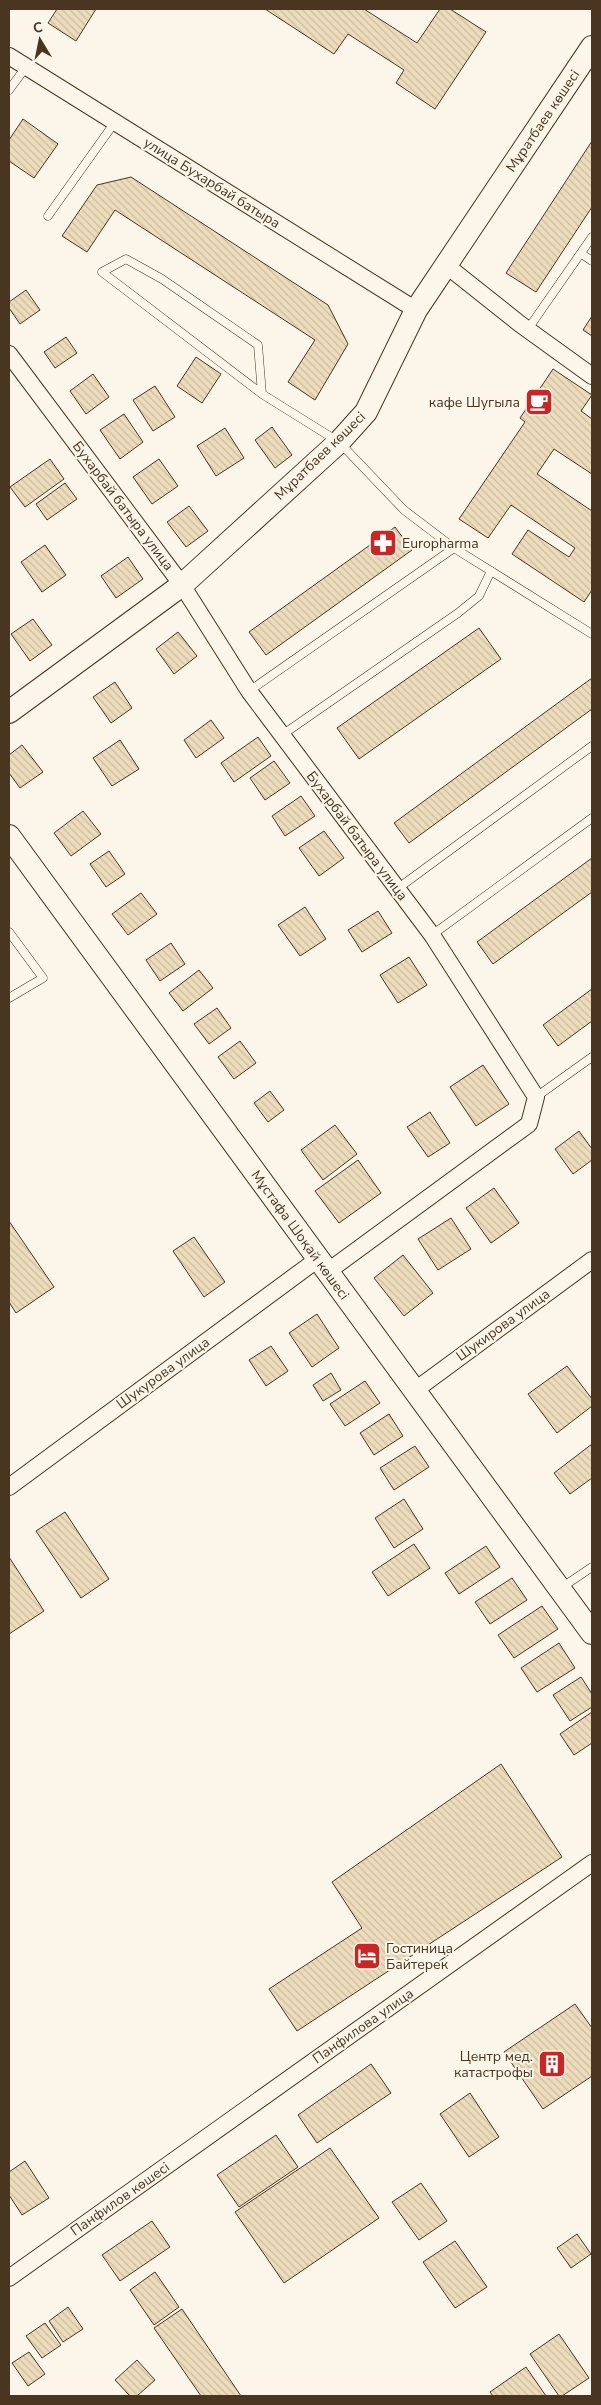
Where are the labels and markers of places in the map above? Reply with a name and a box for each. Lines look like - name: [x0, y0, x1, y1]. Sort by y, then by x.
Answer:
- cafe icon: кафе Шугыла: [524, 387, 554, 417]
- place label: кафе Шугыла: [429, 393, 520, 412]
- pharmacy icon: Europharma: [368, 528, 398, 558]
- place label: Europharma: [402, 534, 479, 553]
- place label: Гостиница Байтерек: [386, 1939, 453, 1974]
- hotel icon: Гостиница Байтерек: [352, 1941, 382, 1971]
- place label: Центр мед. катастрофы: [454, 2047, 533, 2082]
- building icon: Центр мед. катастрофы: [537, 2049, 567, 2079]

